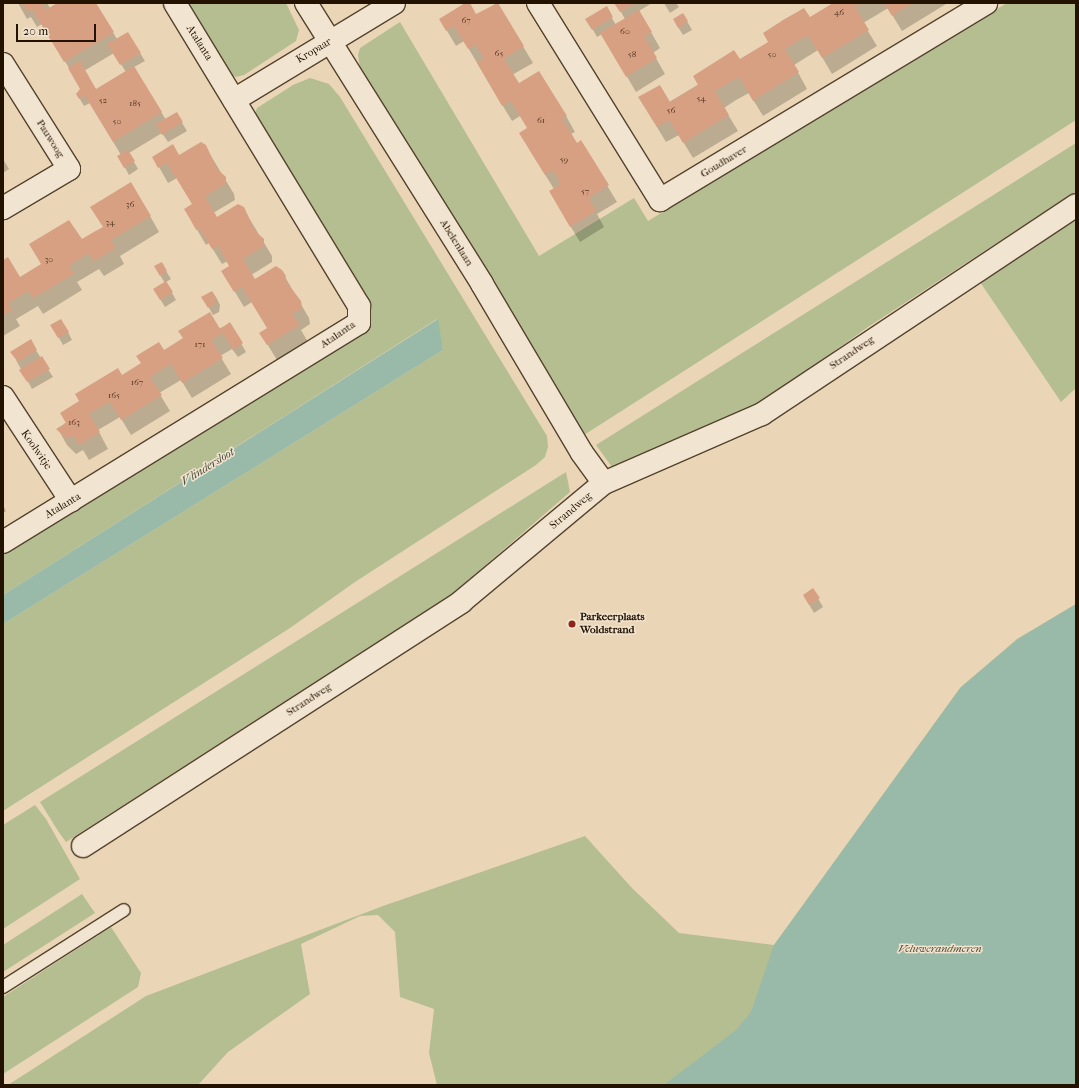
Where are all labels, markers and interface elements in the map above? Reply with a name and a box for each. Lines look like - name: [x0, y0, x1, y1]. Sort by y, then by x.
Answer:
- house number: 46: [834, 7, 844, 17]
- house number: 67: [461, 15, 471, 25]
- scale bar: [18, 16, 98, 42]
- street label: Atalanta: [183, 23, 215, 63]
- text: 20 m: [23, 24, 48, 38]
- house number: 60: [620, 26, 630, 36]
- street label: Kropaar: [294, 35, 334, 67]
- house number: 65: [495, 48, 503, 58]
- house number: 58: [628, 49, 636, 59]
- house number: 50: [768, 49, 776, 59]
- house number: 54: [696, 93, 706, 103]
- house number: 52: [99, 95, 107, 105]
- house number: 185: [129, 98, 141, 108]
- house number: 56: [667, 105, 675, 115]
- house number: 61: [537, 115, 545, 125]
- house number: 50: [113, 116, 121, 126]
- street label: Pauwoog: [33, 117, 67, 161]
- street label: Goudhaver: [698, 143, 750, 181]
- house number: 59: [560, 154, 568, 164]
- house number: 57: [581, 186, 589, 196]
- house number: 36: [126, 199, 134, 209]
- house number: 34: [105, 217, 115, 227]
- street label: Abelenlaan: [436, 217, 476, 269]
- house number: 30: [45, 254, 53, 264]
- street label: Atalanta: [318, 318, 358, 352]
- street label: Strandweg: [827, 333, 877, 373]
- house number: 171: [195, 339, 205, 349]
- house number: 167: [131, 377, 143, 387]
- house number: 165: [108, 390, 120, 400]
- house number: 163: [68, 417, 80, 427]
- street label: Koolwitje: [18, 428, 54, 472]
- water label: Vlindersloot: [179, 445, 237, 489]
- street label: Atalanta: [43, 490, 83, 522]
- street label: Strandweg: [547, 490, 595, 532]
- place label: Parkeerplaats Woldstrand: [580, 611, 645, 637]
- marker: Parkeerplaats Woldstrand: [567, 619, 577, 629]
- street label: Strandweg: [284, 681, 334, 719]
- park label: Veluwerandmeren: [898, 942, 982, 956]

